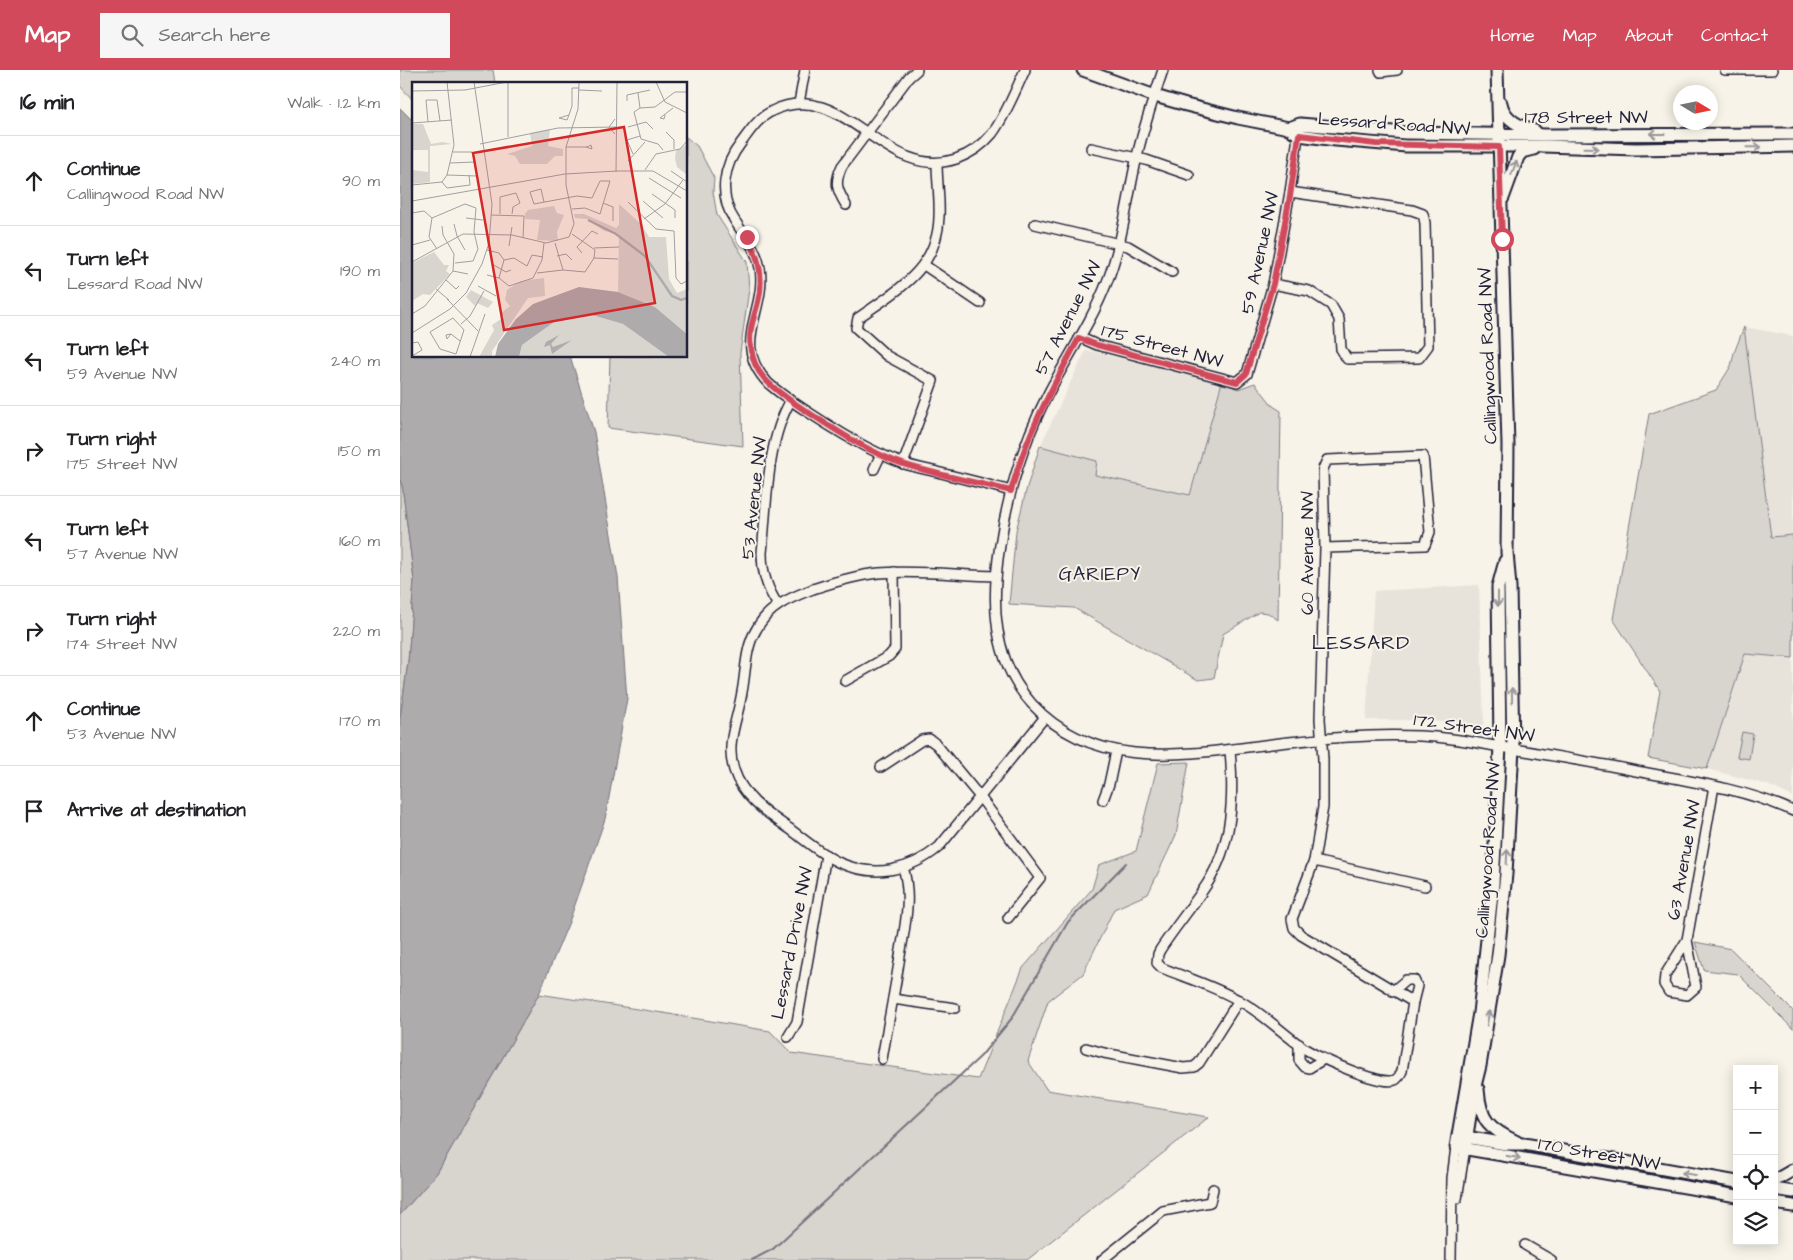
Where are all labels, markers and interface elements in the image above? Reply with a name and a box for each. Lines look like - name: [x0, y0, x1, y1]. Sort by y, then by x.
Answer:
- search box: [100, 13, 450, 58]
- text: Map: [25, 18, 70, 52]
- icon: search: [118, 21, 146, 49]
- text: Search here: [158, 22, 271, 49]
- text: Home: [1490, 23, 1535, 48]
- text: Map: [1563, 23, 1597, 48]
- text: About: [1625, 23, 1673, 48]
- text: Contact: [1701, 23, 1768, 48]
- inset map: [412, 82, 688, 358]
- north arrow: [1673, 85, 1718, 130]
- text: 16 min: [20, 88, 74, 117]
- text: Walk · 1.2 km: [287, 92, 380, 114]
- street label: 178 Street NW: [1524, 105, 1648, 130]
- street label: Lessard Road NW: [1317, 106, 1471, 142]
- one-way arrow: [1649, 129, 1666, 139]
- one-way arrow: [1746, 142, 1762, 152]
- one-way arrow: [1583, 143, 1599, 153]
- text: Continue: [67, 156, 141, 183]
- one-way arrow: [1510, 161, 1519, 176]
- icon: ahead: [20, 167, 48, 195]
- text: 90 m: [342, 170, 380, 192]
- text: Callingwood Road NW: [67, 183, 224, 205]
- street label: 59 Avenue NW: [1235, 190, 1285, 316]
- route end: [736, 226, 759, 249]
- route start: [1491, 228, 1514, 251]
- text: Turn left: [67, 246, 148, 273]
- icon: left: [20, 257, 48, 285]
- street label: 57 Avenue NW: [1029, 257, 1108, 379]
- text: 190 m: [340, 260, 380, 282]
- street label: Callingwood Road NW: [1472, 267, 1505, 445]
- text: Lessard Road NW: [67, 273, 203, 295]
- street label: 175 Street NW: [1099, 318, 1225, 374]
- text: Turn left: [67, 336, 148, 363]
- icon: left: [20, 347, 48, 375]
- text: 240 m: [331, 350, 380, 372]
- text: 59 Avenue NW: [67, 363, 177, 385]
- text: Turn right: [67, 426, 156, 453]
- street label: 53 Avenue NW: [735, 435, 773, 560]
- icon: right: [20, 437, 48, 465]
- text: 150 m: [338, 440, 380, 462]
- text: 175 Street NW: [67, 453, 177, 475]
- street label: 60 Avenue NW: [1295, 491, 1320, 615]
- text: Turn left: [67, 516, 148, 543]
- icon: left: [20, 527, 48, 555]
- text: 160 m: [339, 530, 380, 552]
- text: 57 Avenue NW: [67, 543, 178, 565]
- district label: GARIEPY: [1059, 561, 1141, 588]
- one-way arrow: [1493, 590, 1503, 607]
- text: Turn right: [67, 606, 156, 633]
- icon: right: [20, 617, 48, 645]
- text: 220 m: [333, 620, 380, 642]
- district label: LESSARD: [1312, 629, 1410, 657]
- text: 174 Street NW: [67, 633, 177, 655]
- one-way arrow: [1508, 687, 1517, 703]
- text: Continue: [67, 696, 141, 723]
- icon: ahead: [20, 707, 48, 735]
- street label: 172 Street NW: [1412, 707, 1536, 749]
- text: 170 m: [339, 710, 380, 732]
- text: 53 Avenue NW: [67, 723, 176, 745]
- street label: Callingwood Road NW: [1469, 761, 1508, 939]
- icon: arrive: [20, 797, 48, 825]
- text: Arrive at destination: [67, 797, 246, 824]
- street label: 63 Avenue NW: [1661, 798, 1707, 922]
- one-way arrow: [1503, 849, 1512, 865]
- street label: Lessard Drive NW: [765, 865, 819, 1021]
- one-way arrow: [1483, 1010, 1493, 1026]
- map controls: [1733, 1065, 1778, 1245]
- button: +: [1733, 1065, 1778, 1110]
- button: −: [1733, 1110, 1778, 1155]
- street label: 170 Street NW: [1536, 1131, 1662, 1177]
- one-way arrow: [1504, 1152, 1520, 1162]
- button: locate: [1733, 1155, 1778, 1200]
- one-way arrow: [1681, 1168, 1697, 1178]
- button: layers: [1733, 1200, 1778, 1245]

